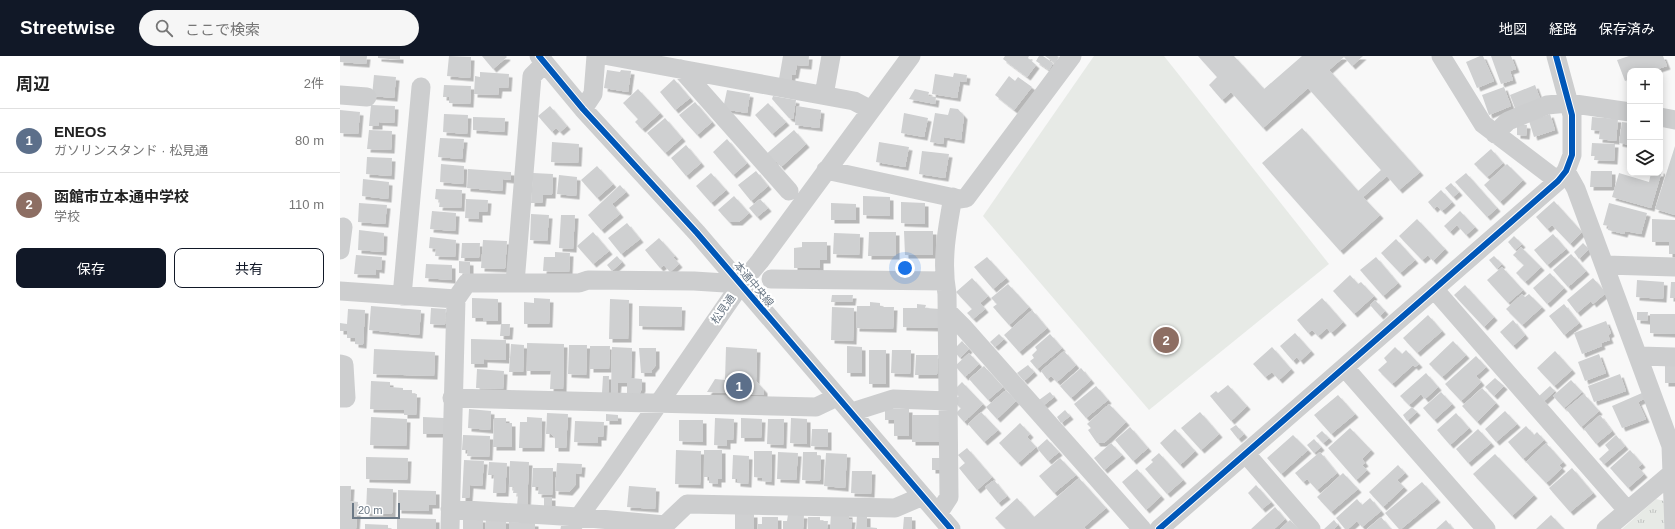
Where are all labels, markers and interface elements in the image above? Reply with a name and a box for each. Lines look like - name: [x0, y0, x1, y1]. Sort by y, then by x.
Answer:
- search box: [139, 10, 419, 46]
- text: Streetwise: [20, 17, 115, 38]
- icon: search: [153, 17, 175, 39]
- text: ここで検索: [185, 21, 260, 38]
- text: 地図: [1499, 21, 1527, 37]
- text: 経路: [1549, 21, 1577, 37]
- text: 保存済み: [1599, 21, 1655, 37]
- map controls: [1627, 68, 1663, 176]
- button: +: [1627, 68, 1663, 104]
- text: 周辺: [16, 75, 50, 94]
- text: 2件: [304, 76, 324, 91]
- button: −: [1627, 104, 1663, 140]
- text: ENEOS: [54, 123, 107, 140]
- text: 1: [25, 133, 33, 148]
- text: 80 m: [295, 133, 324, 148]
- button: layers: [1627, 140, 1663, 176]
- text: ガソリンスタンド · 松見通: [54, 143, 208, 158]
- text: 函館市立本通中学校: [54, 188, 189, 205]
- text: 2: [25, 197, 33, 212]
- text: 110 m: [289, 197, 324, 212]
- text: 学校: [54, 209, 80, 224]
- button: 保存: [16, 248, 166, 288]
- button: 共有: [174, 248, 324, 288]
- your location: [895, 258, 915, 278]
- street label: 本通中央線: [732, 259, 776, 309]
- street label: 松見通: [709, 292, 737, 326]
- pin: 2: [1153, 325, 1179, 355]
- pin: 1: [726, 371, 752, 401]
- scale bar: [352, 501, 400, 520]
- text: 20 m: [358, 504, 382, 516]

